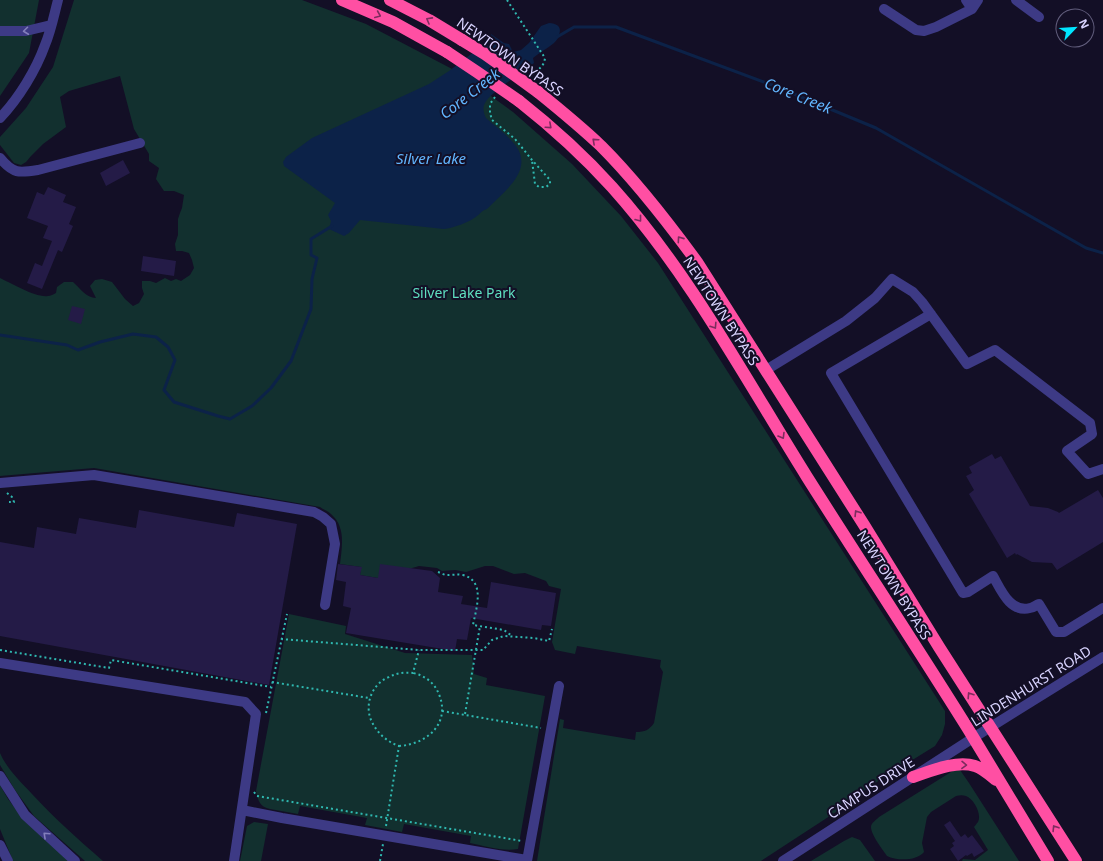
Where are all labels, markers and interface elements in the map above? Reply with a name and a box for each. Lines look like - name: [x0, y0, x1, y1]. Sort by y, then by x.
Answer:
- north arrow: [1055, 8, 1095, 48]
- one-way arrow: [374, 11, 381, 19]
- street label: NEWTOWN BYPASS: [453, 13, 568, 101]
- text: N: [1076, 16, 1093, 31]
- one-way arrow: [426, 18, 433, 25]
- one-way arrow: [23, 26, 29, 35]
- water label: Core Creek: [435, 63, 504, 123]
- water label: Core Creek: [762, 72, 836, 118]
- one-way arrow: [544, 122, 552, 129]
- one-way arrow: [593, 139, 600, 146]
- water label: Silver Lake: [396, 148, 466, 168]
- one-way arrow: [635, 215, 642, 222]
- one-way arrow: [678, 237, 685, 244]
- street label: NEWTOWN BYPASS: [679, 253, 764, 369]
- park label: Silver Lake Park: [412, 283, 516, 302]
- one-way arrow: [709, 321, 716, 328]
- one-way arrow: [778, 432, 785, 439]
- one-way arrow: [855, 511, 862, 518]
- street label: NEWTOWN BYPASS: [853, 526, 936, 644]
- street label: LINDENHURST ROAD: [967, 641, 1094, 730]
- one-way arrow: [967, 692, 975, 699]
- street label: CAMPUS DRIVE: [823, 752, 918, 823]
- one-way arrow: [961, 761, 967, 770]
- one-way arrow: [1052, 825, 1059, 832]
- one-way arrow: [43, 832, 51, 839]

